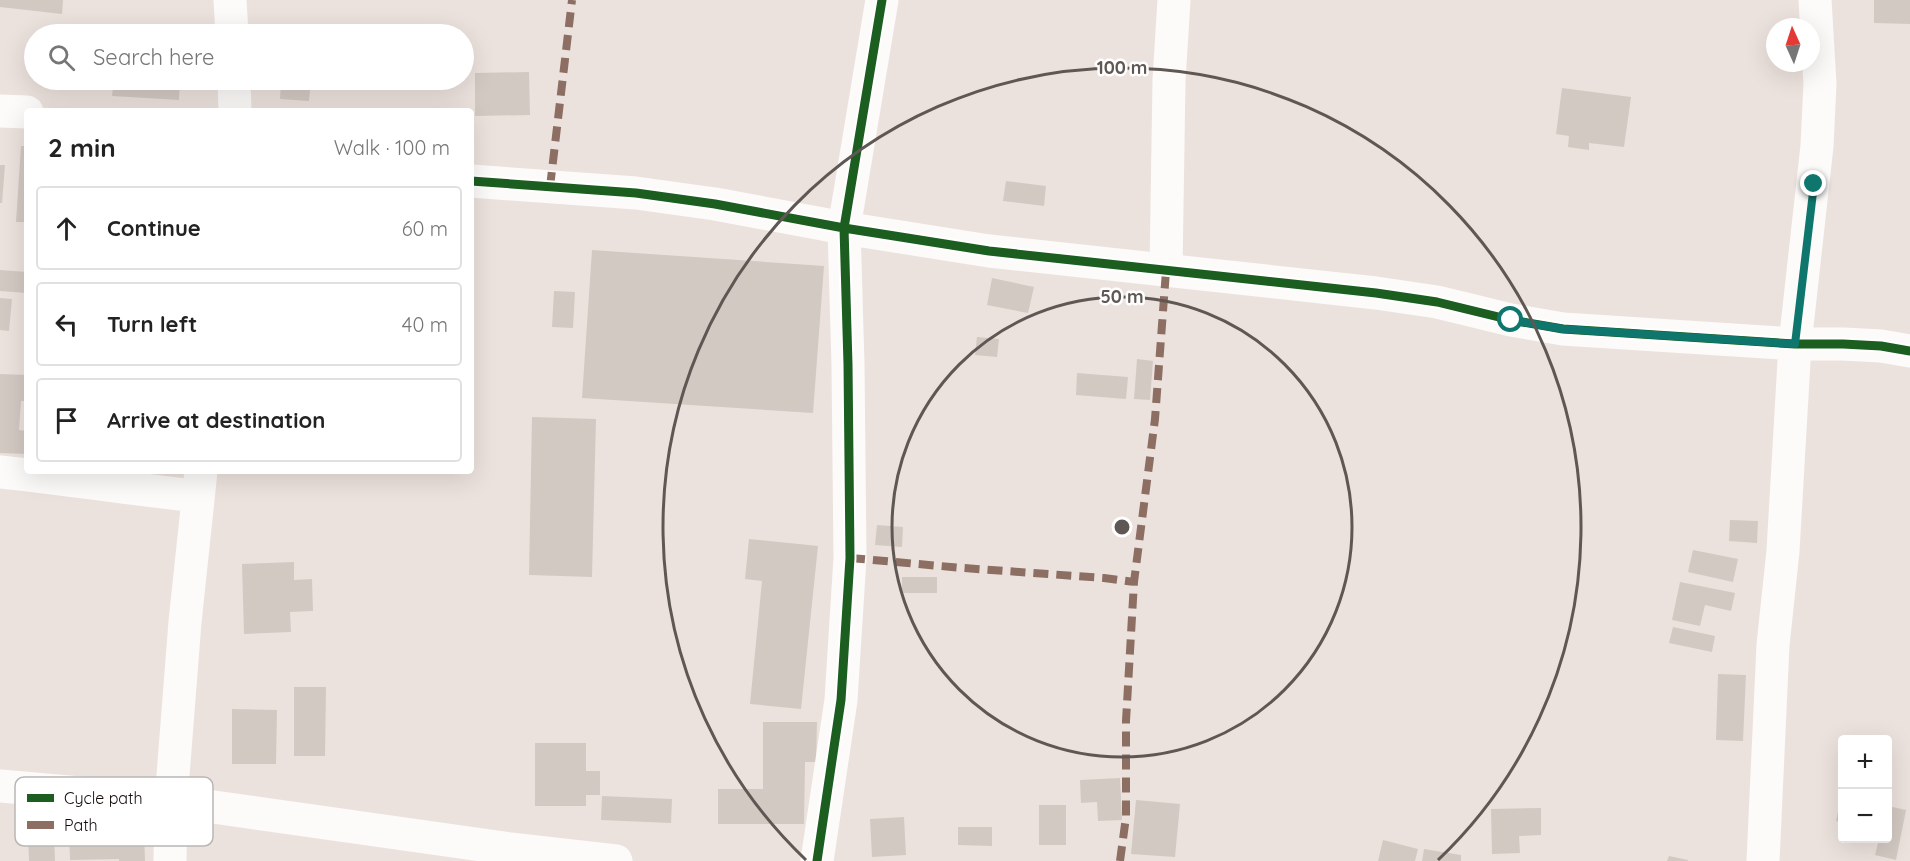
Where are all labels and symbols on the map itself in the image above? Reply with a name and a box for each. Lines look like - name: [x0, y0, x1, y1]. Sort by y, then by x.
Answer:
- north arrow: [1766, 18, 1820, 72]
- text: 100 m: [1097, 56, 1147, 79]
- route end: [1800, 170, 1826, 196]
- text: 50 m: [1100, 285, 1144, 308]
- route start: [1497, 306, 1523, 332]
- centre of rings: [1112, 517, 1132, 537]
- legend: [15, 777, 213, 846]
- text: Cycle path: [64, 788, 143, 808]
- text: Path: [64, 815, 98, 835]

